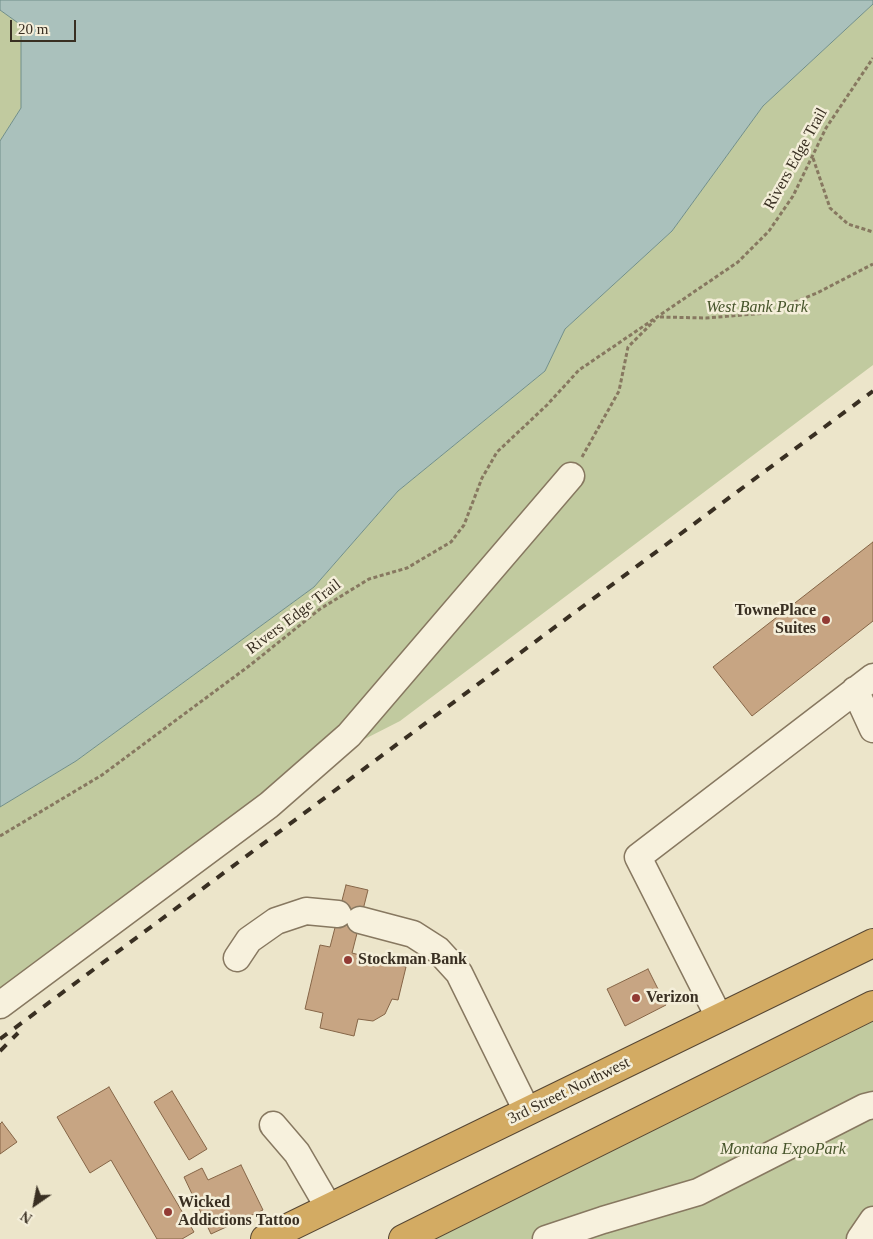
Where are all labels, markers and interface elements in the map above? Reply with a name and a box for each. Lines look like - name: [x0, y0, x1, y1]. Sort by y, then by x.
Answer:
- scale bar: [12, 10, 79, 42]
- text: 20 m: [18, 21, 48, 37]
- street label: Rivers Edge Trail: [760, 105, 832, 213]
- park label: West Bank Park: [706, 298, 808, 318]
- street label: Rivers Edge Trail: [243, 575, 345, 659]
- place label: TownePlace Suites: [735, 601, 816, 639]
- marker: TownePlace Suites: [820, 614, 832, 626]
- place label: Stockman Bank: [358, 950, 467, 970]
- marker: Stockman Bank: [342, 954, 354, 966]
- place label: Verizon: [646, 988, 699, 1008]
- marker: Verizon: [630, 992, 642, 1004]
- street label: 3rd Street Northwest: [505, 1053, 633, 1129]
- park label: Montana ExpoPark: [720, 1140, 846, 1160]
- north arrow: [10, 1179, 60, 1229]
- place label: Wicked Addictions Tattoo: [178, 1193, 300, 1231]
- marker: Wicked Addictions Tattoo: [162, 1206, 174, 1218]
- text: N: [18, 1208, 35, 1226]

